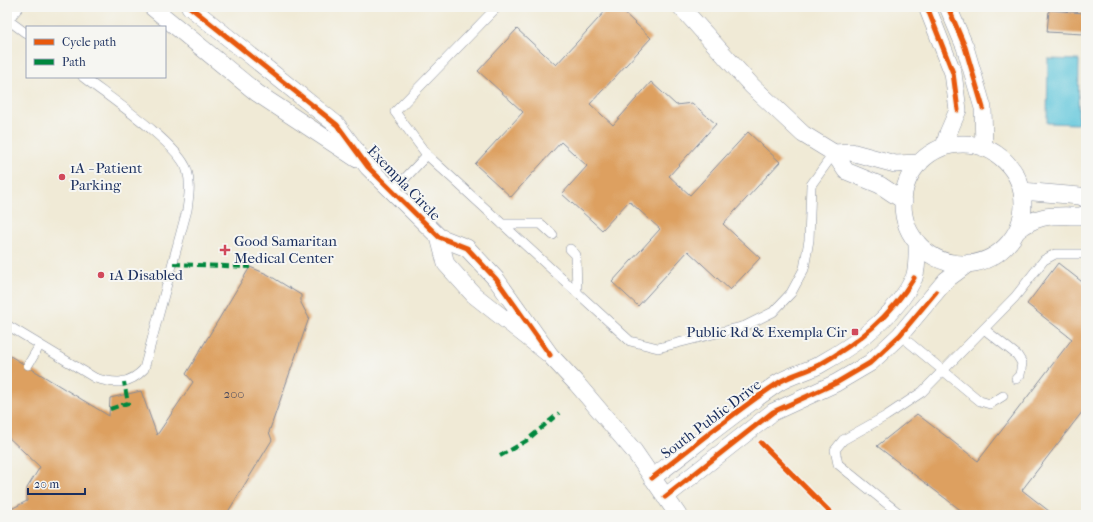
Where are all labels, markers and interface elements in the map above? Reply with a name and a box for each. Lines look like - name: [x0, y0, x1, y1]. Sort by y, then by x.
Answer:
- legend: [26, 26, 166, 78]
- text: Cycle path: [62, 35, 117, 49]
- text: Path: [62, 55, 86, 69]
- street label: Exempla Circle: [364, 142, 445, 225]
- place label: 1A - Patient Parking: [70, 159, 143, 194]
- marker: 1A - Patient Parking: [57, 172, 67, 182]
- place label: Good Samaritan Medical Center: [234, 232, 337, 267]
- marker: Good Samaritan Medical Center: [219, 244, 231, 256]
- place label: 1A Disabled: [109, 266, 184, 284]
- marker: 1A Disabled: [96, 270, 106, 280]
- place label: Public Rd & Exempla Cir: [686, 323, 848, 341]
- marker: Public Rd & Exempla Cir: [850, 327, 860, 337]
- street label: South Public Drive: [657, 375, 765, 463]
- house number: 200: [223, 386, 245, 401]
- scale bar: [28, 470, 85, 496]
- text: 20 m: [34, 477, 59, 491]

